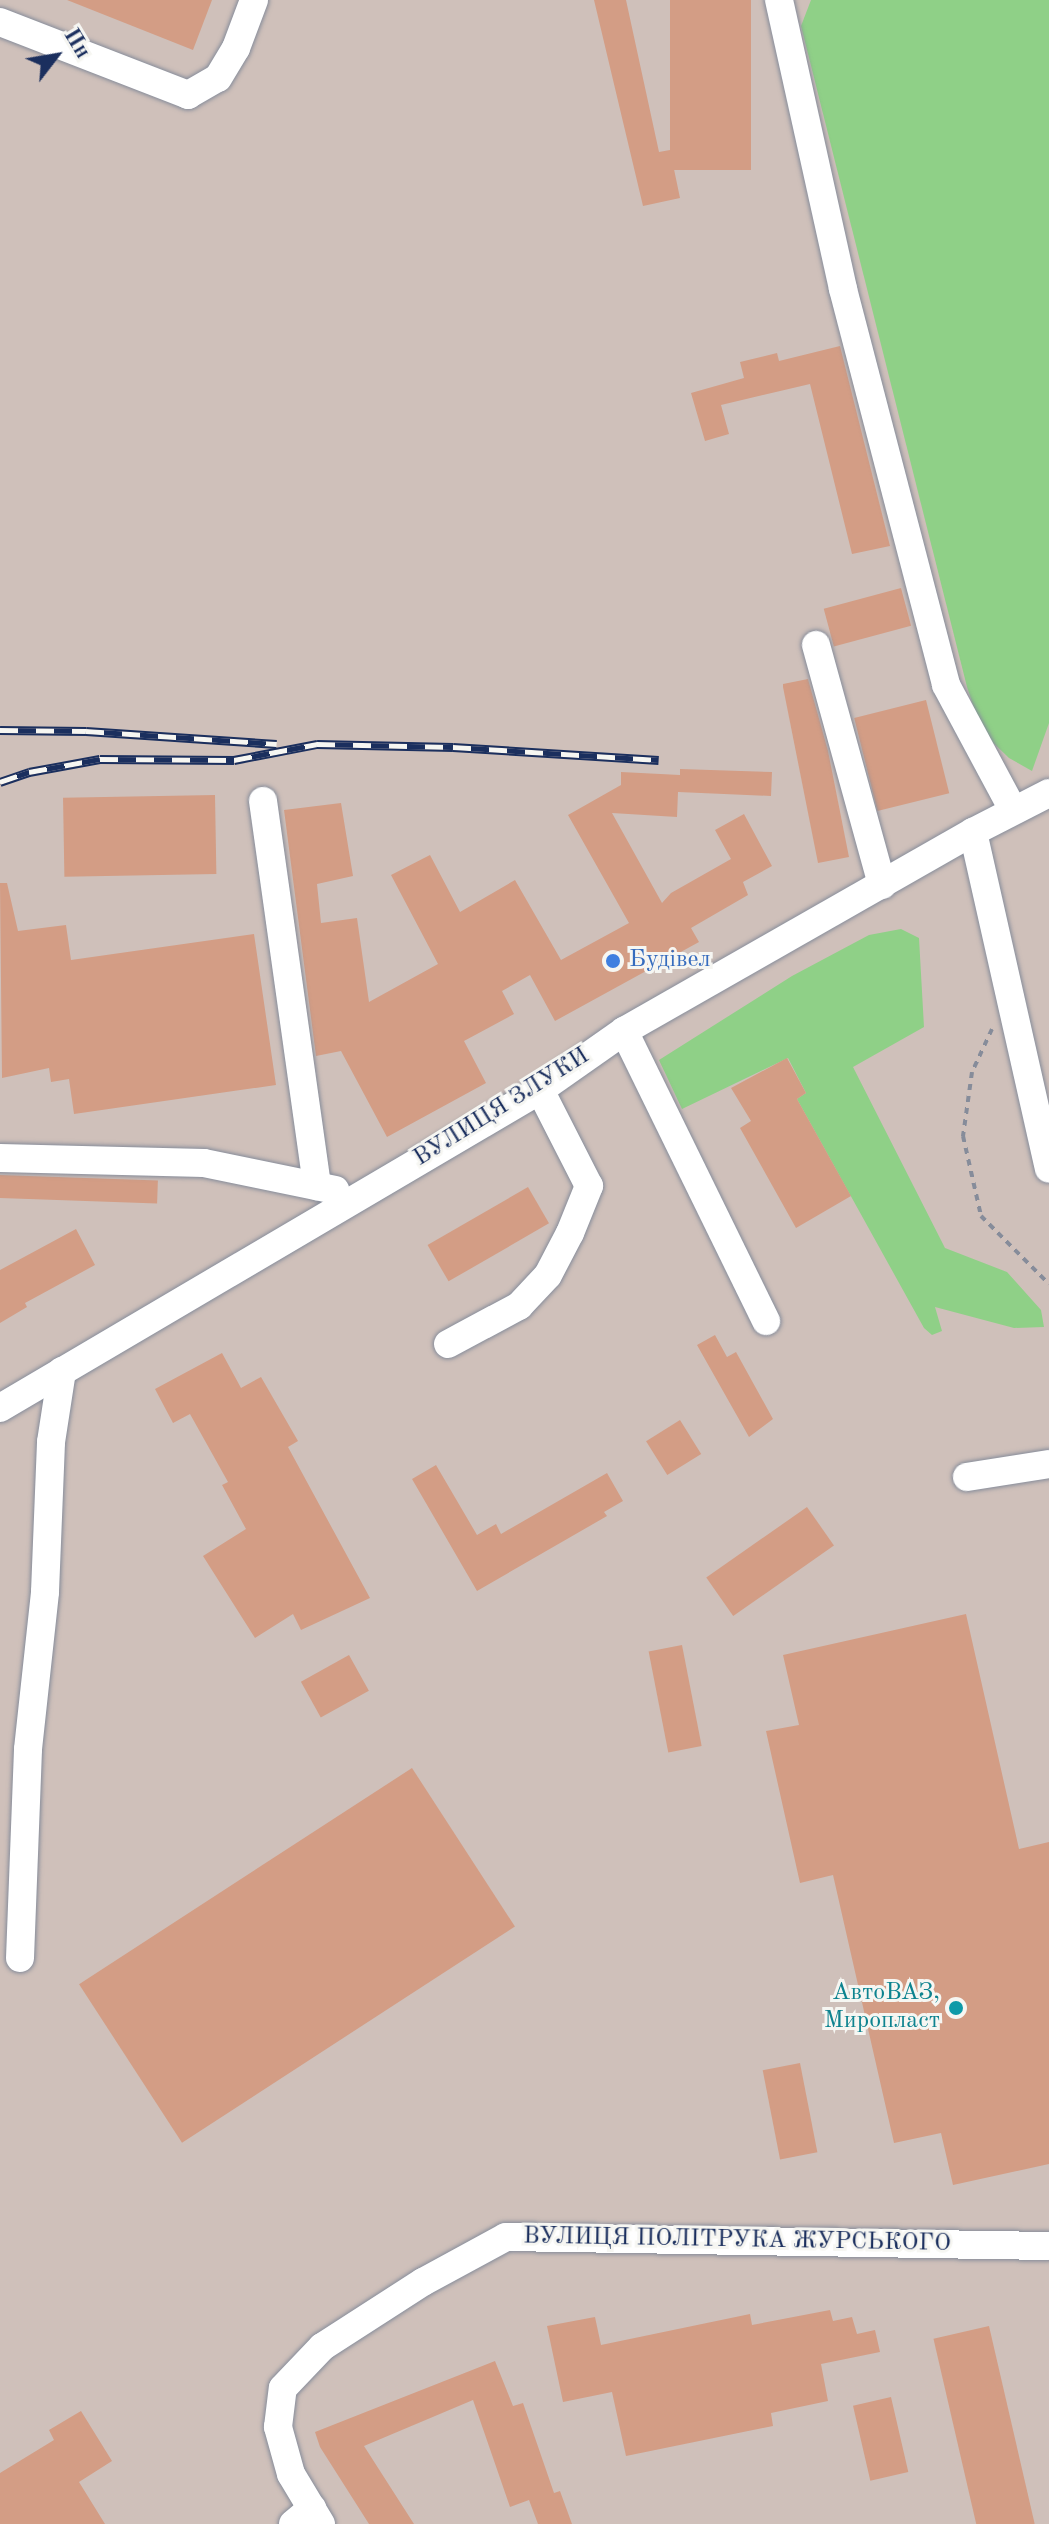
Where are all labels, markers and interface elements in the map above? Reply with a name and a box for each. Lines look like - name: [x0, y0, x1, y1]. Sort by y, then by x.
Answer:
- north arrow: [16, 16, 96, 96]
- text: Пн: [59, 25, 94, 62]
- place label: Будівел: [629, 947, 711, 975]
- marker: Будівел: [604, 952, 622, 970]
- street label: ВУЛИЦЯ ЗЛУКИ: [409, 1042, 595, 1174]
- place label: АвтоВАЗ, Миропласт: [824, 1980, 940, 2036]
- marker: АвтоВАЗ, Миропласт: [947, 1999, 965, 2017]
- street label: ВУЛИЦЯ ПОЛІТРУКА ЖУРСЬКОГО: [523, 2223, 951, 2259]

